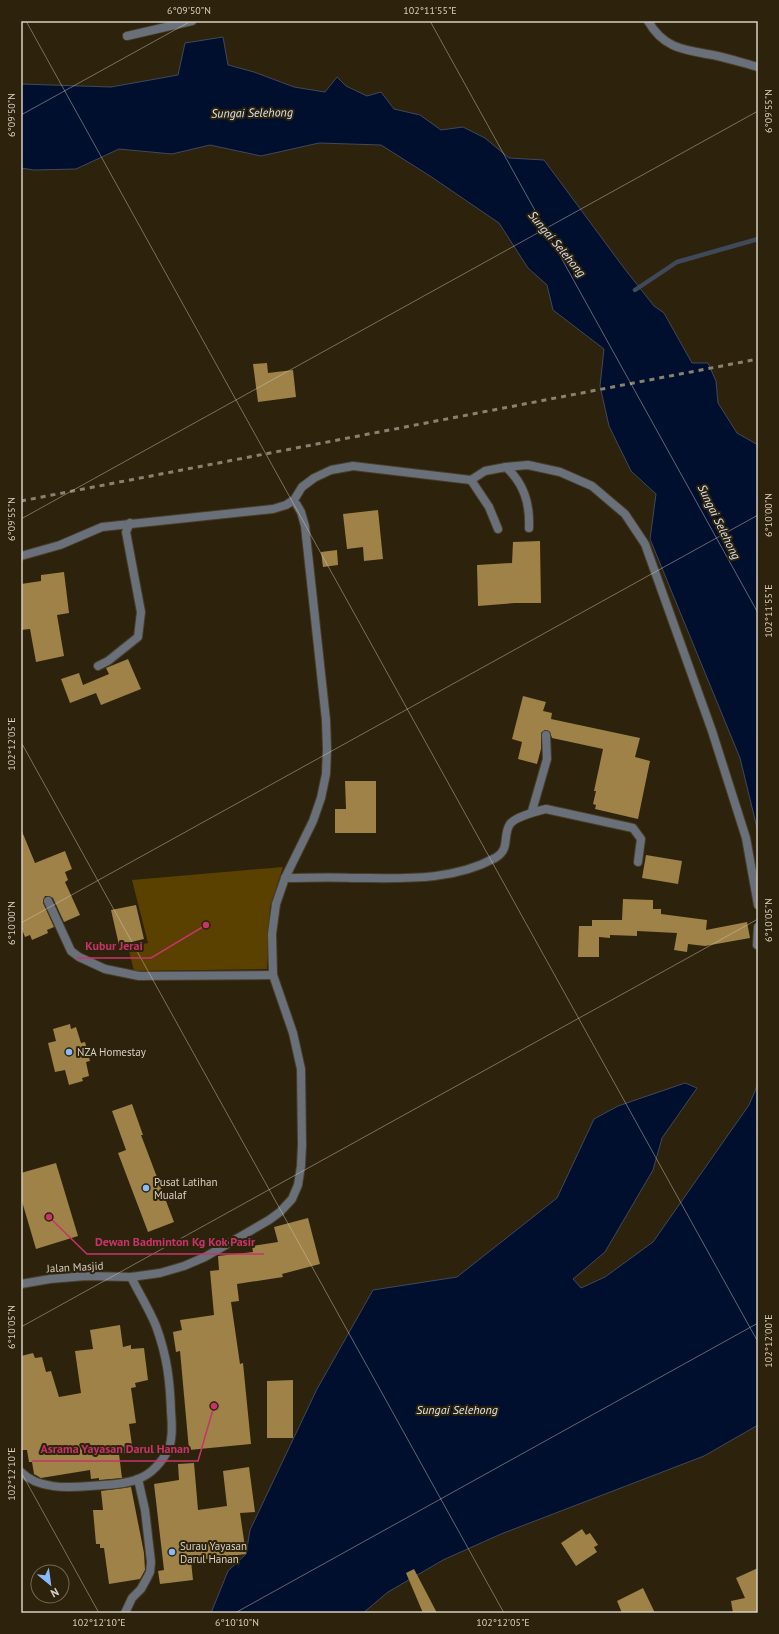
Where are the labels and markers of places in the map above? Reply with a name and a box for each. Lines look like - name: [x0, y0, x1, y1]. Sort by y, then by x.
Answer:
- callout: Kubur Jerai: [77, 934, 151, 958]
- place label: NZA Homestay: [77, 1045, 147, 1059]
- marker: NZA Homestay: [64, 1047, 74, 1057]
- place label: Pusat Latihan Mualaf: [154, 1175, 218, 1202]
- marker: Pusat Latihan Mualaf: [141, 1183, 151, 1193]
- callout: Dewan Badminton Kg Kok Pasir: [87, 1230, 264, 1254]
- callout: Asrama Yayasan Darul Hanan: [32, 1437, 198, 1461]
- place label: Surau Yayasan Darul Hanan: [180, 1539, 247, 1566]
- marker: Surau Yayasan Darul Hanan: [167, 1547, 177, 1557]

